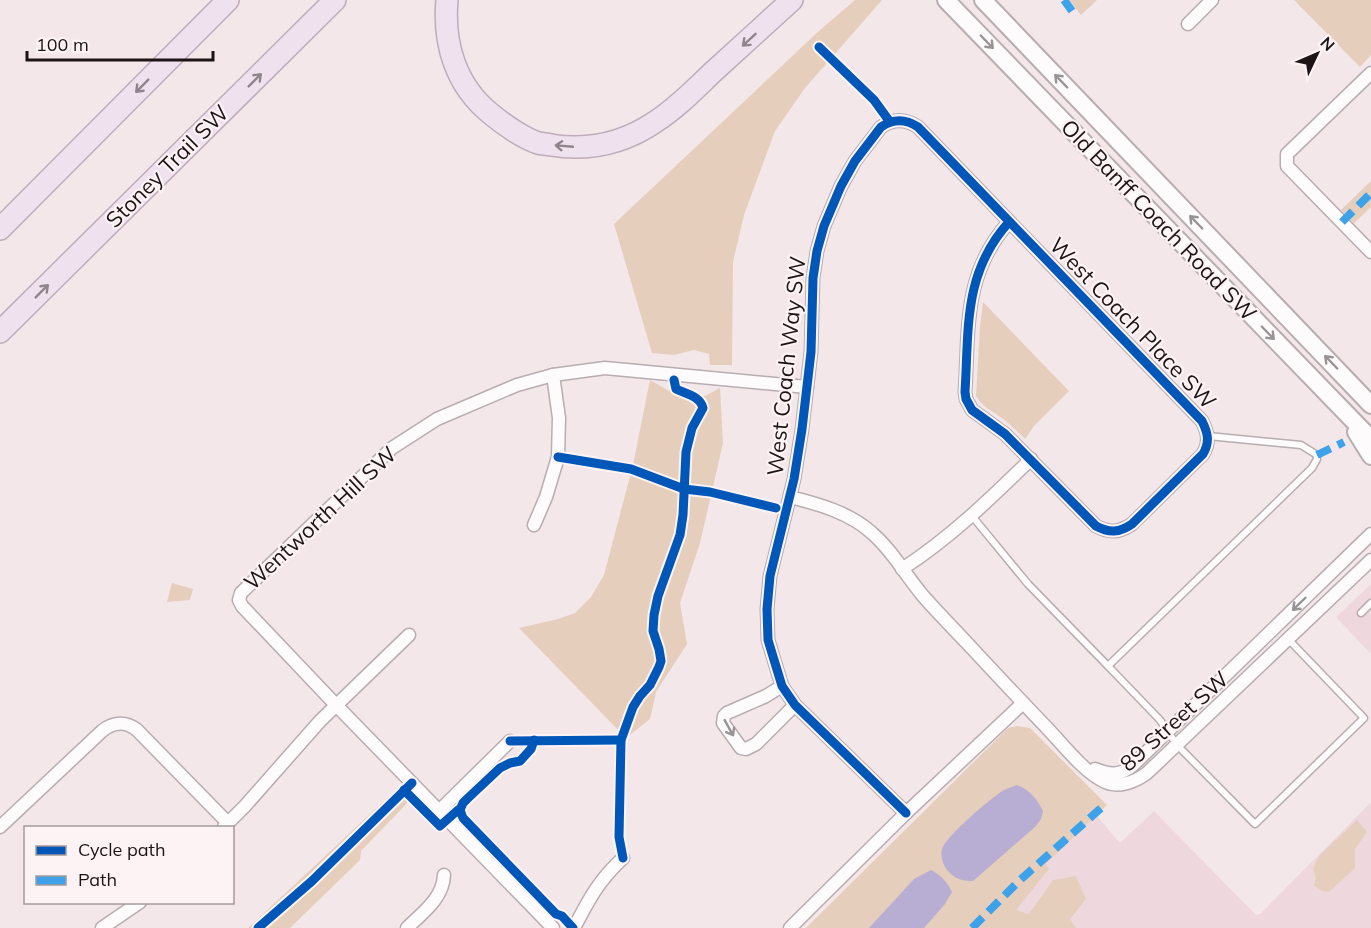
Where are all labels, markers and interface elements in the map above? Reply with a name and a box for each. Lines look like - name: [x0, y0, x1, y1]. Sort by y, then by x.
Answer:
- scale bar: [27, 24, 213, 62]
- north arrow: [1287, 24, 1347, 84]
- one-way arrow: [741, 32, 756, 47]
- text: N: [1316, 32, 1339, 55]
- text: 100 m: [36, 33, 89, 56]
- one-way arrow: [979, 34, 993, 49]
- one-way arrow: [247, 72, 262, 87]
- one-way arrow: [1053, 73, 1068, 88]
- one-way arrow: [134, 79, 149, 94]
- street label: Stoney Trail SW: [100, 99, 234, 233]
- street label: Old Banff Coach Road SW: [1055, 113, 1263, 327]
- one-way arrow: [554, 140, 574, 151]
- one-way arrow: [1188, 214, 1203, 229]
- street label: West Coach Place SW: [1044, 231, 1222, 415]
- street label: West Coach Way SW: [761, 255, 811, 477]
- one-way arrow: [34, 284, 49, 298]
- one-way arrow: [1261, 326, 1276, 341]
- one-way arrow: [1323, 355, 1338, 370]
- street label: Wentworth Hill SW: [238, 440, 402, 596]
- one-way arrow: [1291, 597, 1306, 611]
- street label: 89 Street SW: [1114, 665, 1234, 777]
- one-way arrow: [723, 720, 735, 737]
- legend: [24, 826, 234, 904]
- text: Cycle path: [78, 838, 165, 861]
- text: Path: [78, 868, 117, 891]

